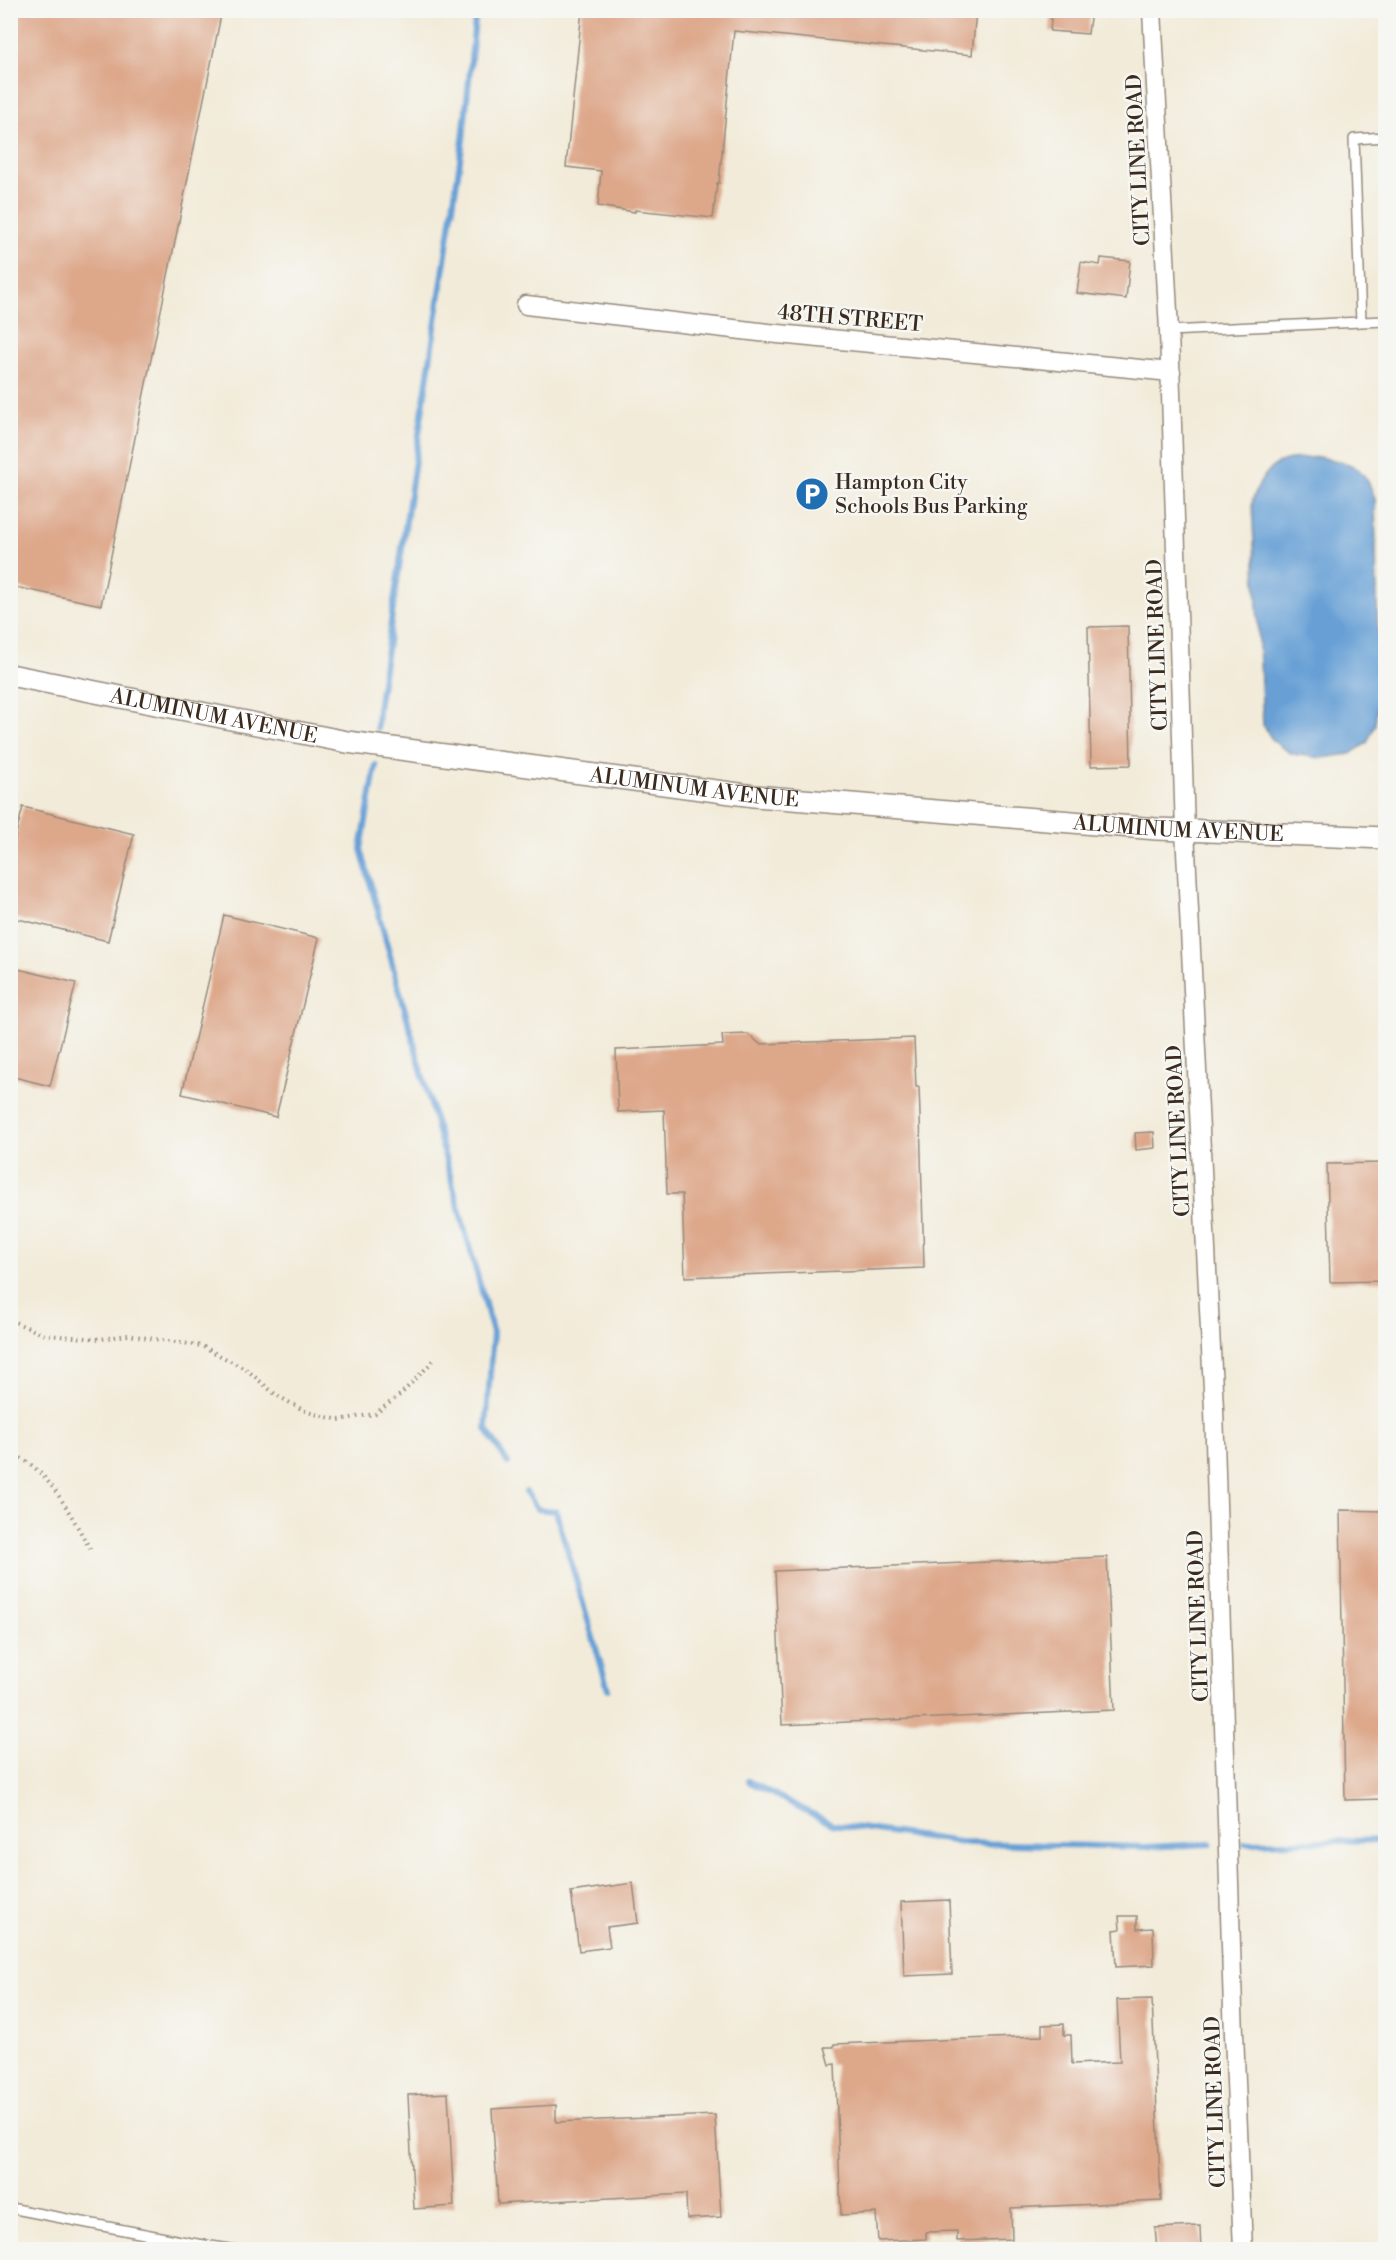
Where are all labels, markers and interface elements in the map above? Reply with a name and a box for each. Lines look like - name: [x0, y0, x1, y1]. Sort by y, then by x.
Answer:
- street label: CITY LINE ROAD: [1122, 73, 1156, 247]
- street label: 48TH STREET: [776, 300, 924, 338]
- place label: Hampton City Schools Bus Parking: [835, 470, 1028, 520]
- parking icon: Hampton City Schools Bus Parking: [794, 476, 830, 512]
- street label: CITY LINE ROAD: [1142, 559, 1174, 731]
- street label: ALUMINUM AVENUE: [107, 683, 320, 750]
- street label: ALUMINUM AVENUE: [587, 762, 800, 814]
- street label: ALUMINUM AVENUE: [1071, 810, 1284, 848]
- street label: CITY LINE ROAD: [1162, 1044, 1196, 1218]
- street label: CITY LINE ROAD: [1183, 1530, 1215, 1702]
- street label: CITY LINE ROAD: [1200, 2016, 1232, 2188]

